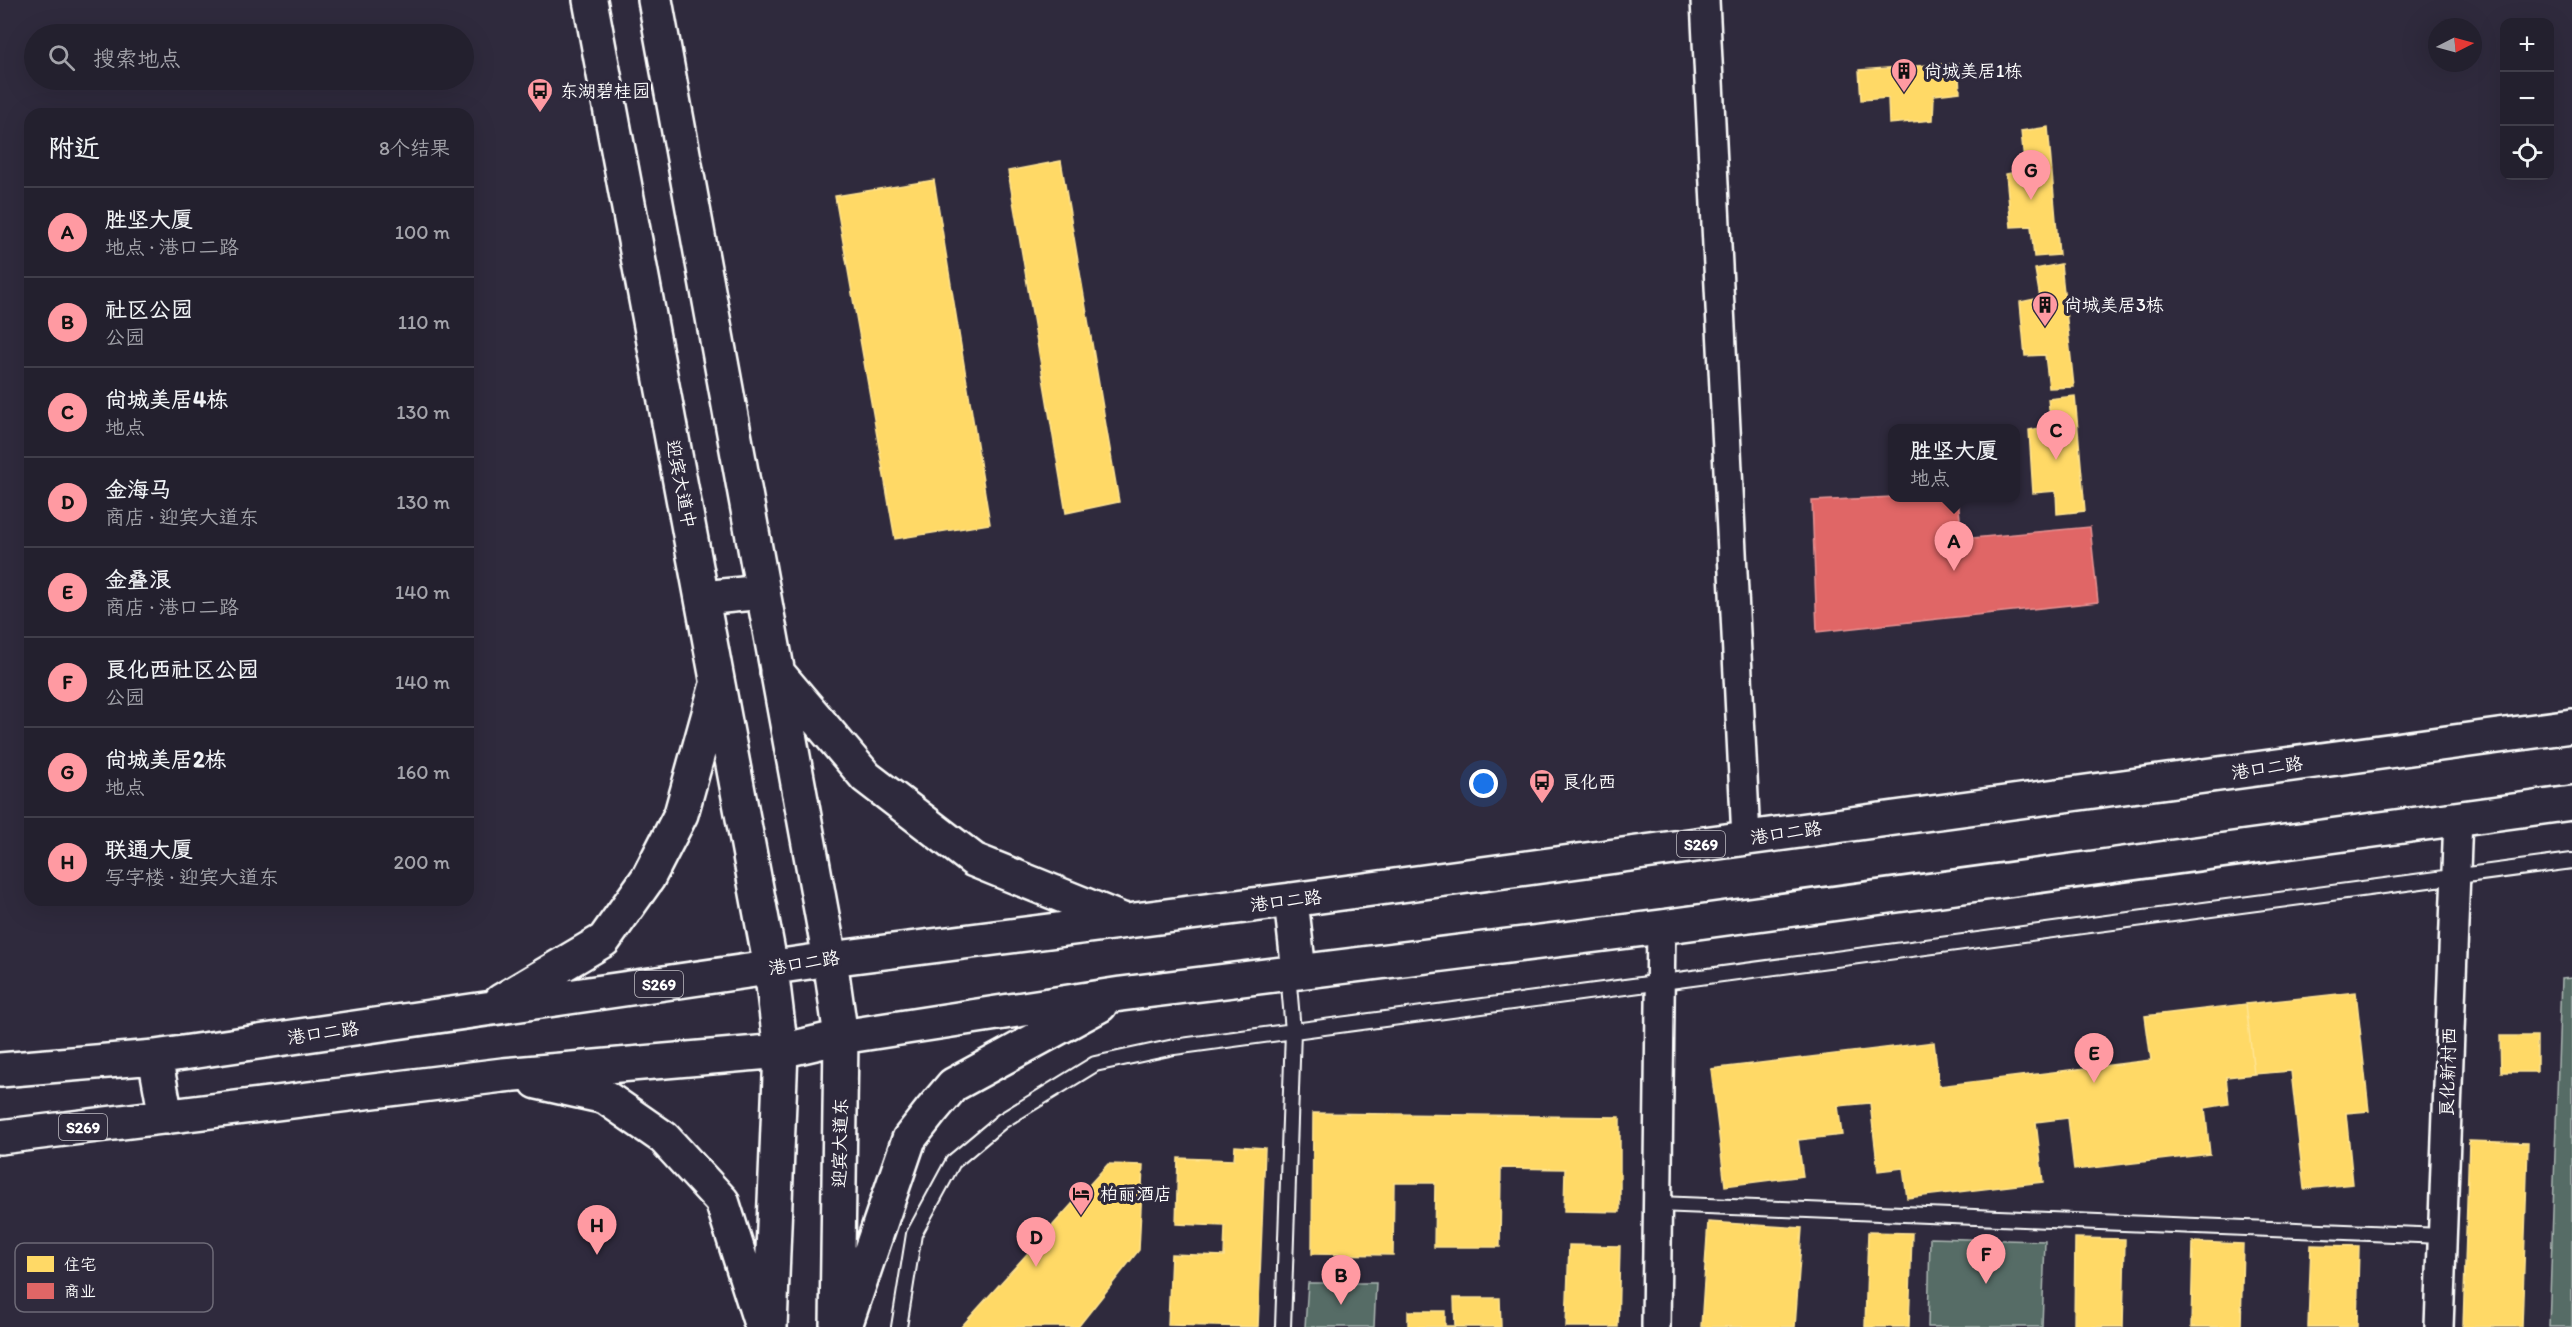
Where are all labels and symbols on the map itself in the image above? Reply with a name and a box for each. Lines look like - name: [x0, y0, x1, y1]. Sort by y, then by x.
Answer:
- north arrow: [2428, 18, 2482, 72]
- building icon: 尚城美居1栋: [1889, 56, 1919, 94]
- place label: 尚城美居1栋: [1924, 60, 2022, 82]
- bus stop icon: 东湖碧桂园: [525, 76, 555, 114]
- place label: 东湖碧桂园: [560, 80, 650, 102]
- pin: G: [2012, 150, 2050, 200]
- building icon: 尚城美居3栋: [2030, 290, 2060, 328]
- place label: 尚城美居3栋: [2064, 294, 2164, 316]
- pin: C: [2036, 410, 2076, 460]
- street label: 迎宾大道中: [662, 438, 700, 530]
- pin: A: [1934, 522, 1974, 571]
- street label: 港口二路: [2230, 752, 2304, 784]
- bus stop icon: 良化西: [1527, 767, 1557, 805]
- your location: [1469, 769, 1498, 798]
- place label: 良化西: [1562, 771, 1616, 793]
- street label: 港口二路: [1749, 817, 1823, 849]
- road number: S269: [1677, 831, 1725, 857]
- street label: 港口二路: [1249, 886, 1323, 916]
- street label: 港口二路: [767, 947, 841, 979]
- road number: S269: [635, 971, 683, 997]
- street label: 港口二路: [286, 1017, 360, 1049]
- street label: 良化新村西: [2435, 1027, 2461, 1117]
- pin: E: [2074, 1034, 2114, 1083]
- street label: 迎宾大道东: [828, 1098, 852, 1188]
- road number: S269: [59, 1114, 107, 1140]
- hotel icon: 柏丽酒店: [1066, 1179, 1096, 1217]
- place label: 柏丽酒店: [1100, 1183, 1172, 1205]
- pin: H: [578, 1206, 616, 1255]
- pin: D: [1016, 1218, 1056, 1267]
- pin: F: [1966, 1234, 2006, 1284]
- legend: [15, 1243, 213, 1312]
- text: 住宅: [64, 1255, 96, 1274]
- pin: B: [1322, 1256, 1360, 1305]
- text: 商业: [64, 1282, 96, 1301]

